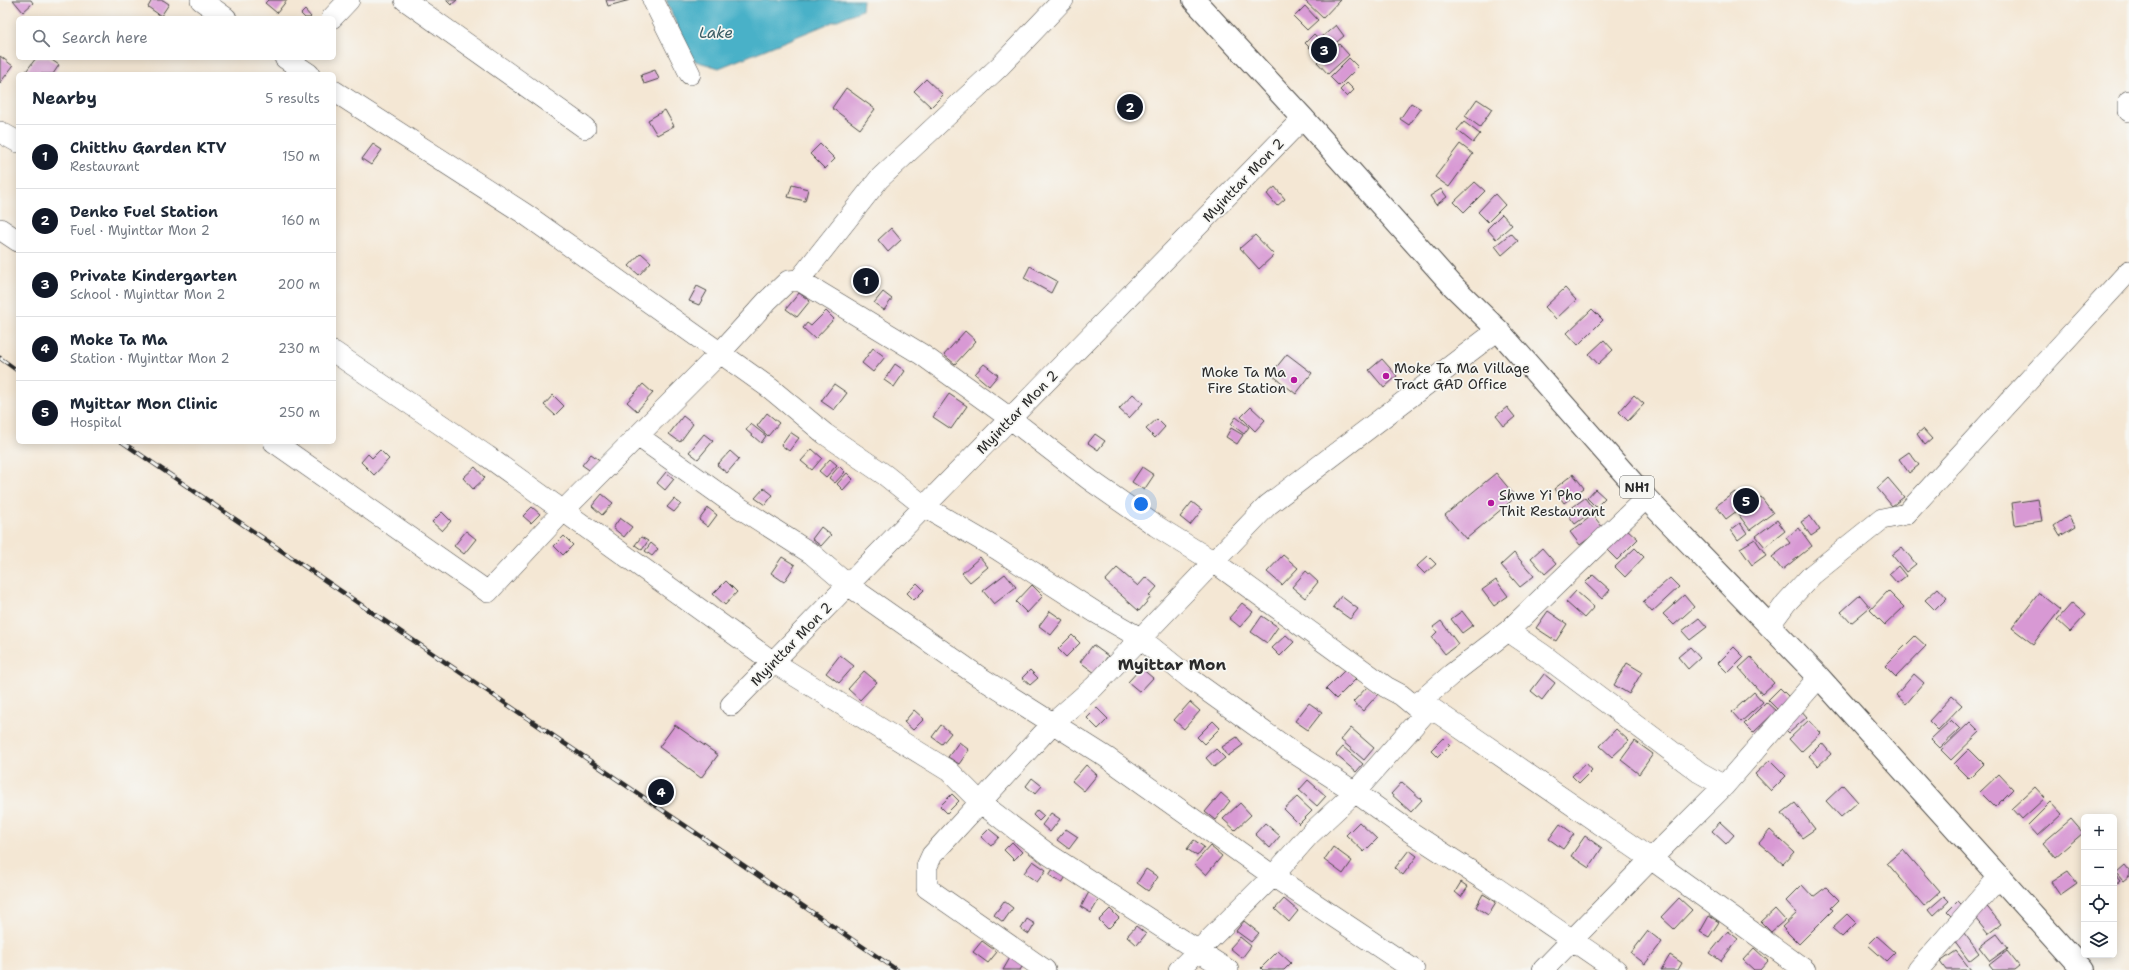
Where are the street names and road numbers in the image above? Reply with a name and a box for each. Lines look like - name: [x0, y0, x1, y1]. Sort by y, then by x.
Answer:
- street label: Myinttar Mon 2: [1198, 134, 1288, 226]
- street label: Myinttar Mon 2: [972, 366, 1062, 458]
- road number: NH1: [1620, 476, 1654, 498]
- street label: Myinttar Mon 2: [746, 598, 836, 690]

